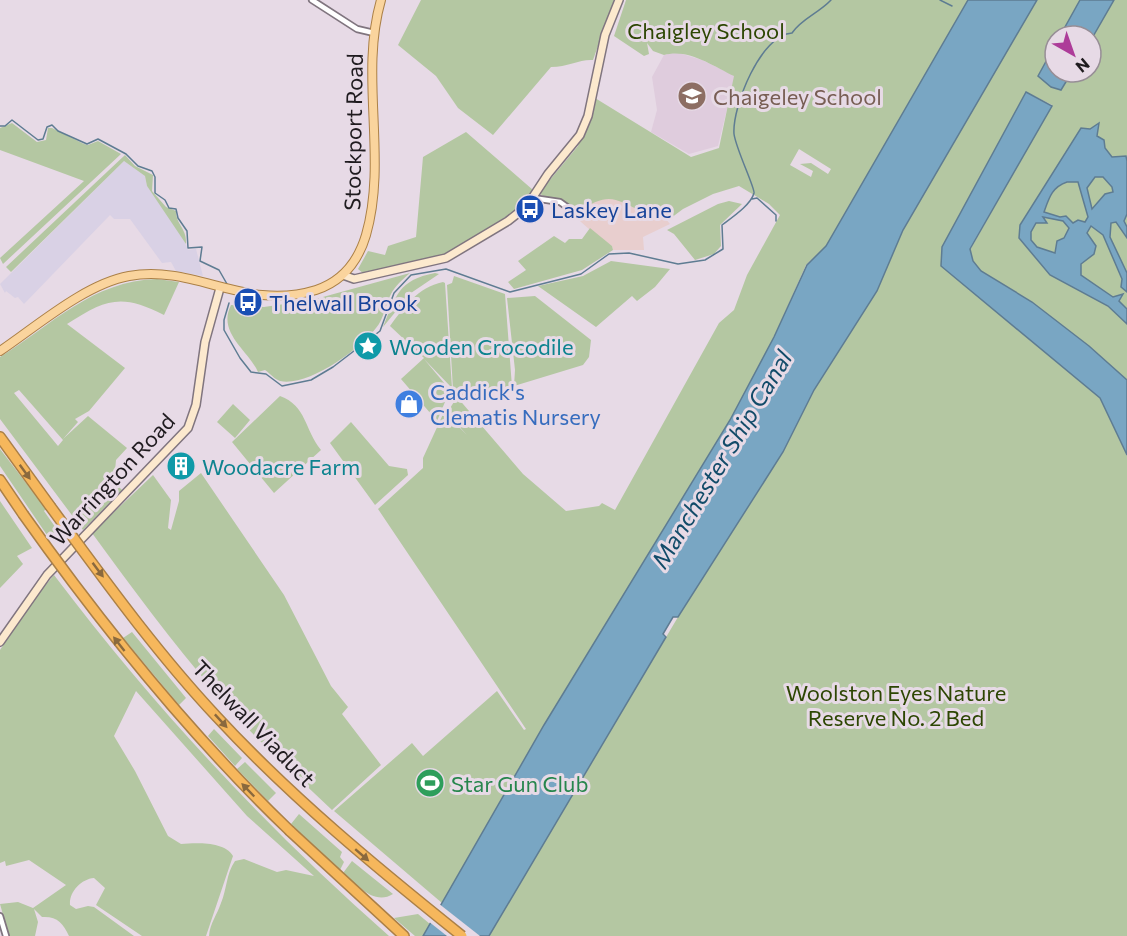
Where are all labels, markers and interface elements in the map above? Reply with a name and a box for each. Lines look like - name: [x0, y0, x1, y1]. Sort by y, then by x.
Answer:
- park label: Chaigley School: [627, 17, 785, 44]
- north arrow: [1043, 24, 1103, 84]
- street label: Stockport Road: [338, 53, 368, 211]
- text: N: [1072, 55, 1094, 77]
- school or university icon: Chaigeley School: [676, 80, 708, 112]
- place label: Chaigeley School: [713, 83, 882, 110]
- bus stop icon: Laskey Lane: [514, 193, 546, 225]
- place label: Laskey Lane: [551, 196, 672, 223]
- bus stop icon: Thelwall Brook: [232, 286, 264, 318]
- place label: Thelwall Brook: [269, 289, 418, 316]
- place icon: Wooden Crocodile: [352, 330, 384, 362]
- place label: Wooden Crocodile: [389, 333, 574, 360]
- water label: Manchester Ship Canal: [644, 344, 798, 573]
- place label: Caddick's Clematis Nursery: [430, 378, 601, 430]
- shop icon: Caddick's Clematis Nursery: [393, 388, 425, 420]
- street label: Warrington Road: [44, 407, 180, 551]
- building icon: Woodacre Farm: [165, 450, 197, 482]
- place label: Woodacre Farm: [202, 453, 360, 480]
- one-way arrow: [18, 464, 30, 479]
- one-way arrow: [91, 562, 104, 578]
- one-way arrow: [113, 636, 126, 652]
- street label: Thelwall Viaduct: [187, 654, 321, 792]
- park label: Woolston Eyes Nature Reserve No. 2 Bed: [786, 679, 1006, 731]
- one-way arrow: [214, 713, 227, 728]
- sports icon: Star Gun Club: [414, 767, 446, 799]
- place label: Star Gun Club: [451, 770, 588, 797]
- one-way arrow: [242, 783, 256, 797]
- one-way arrow: [354, 848, 369, 861]

